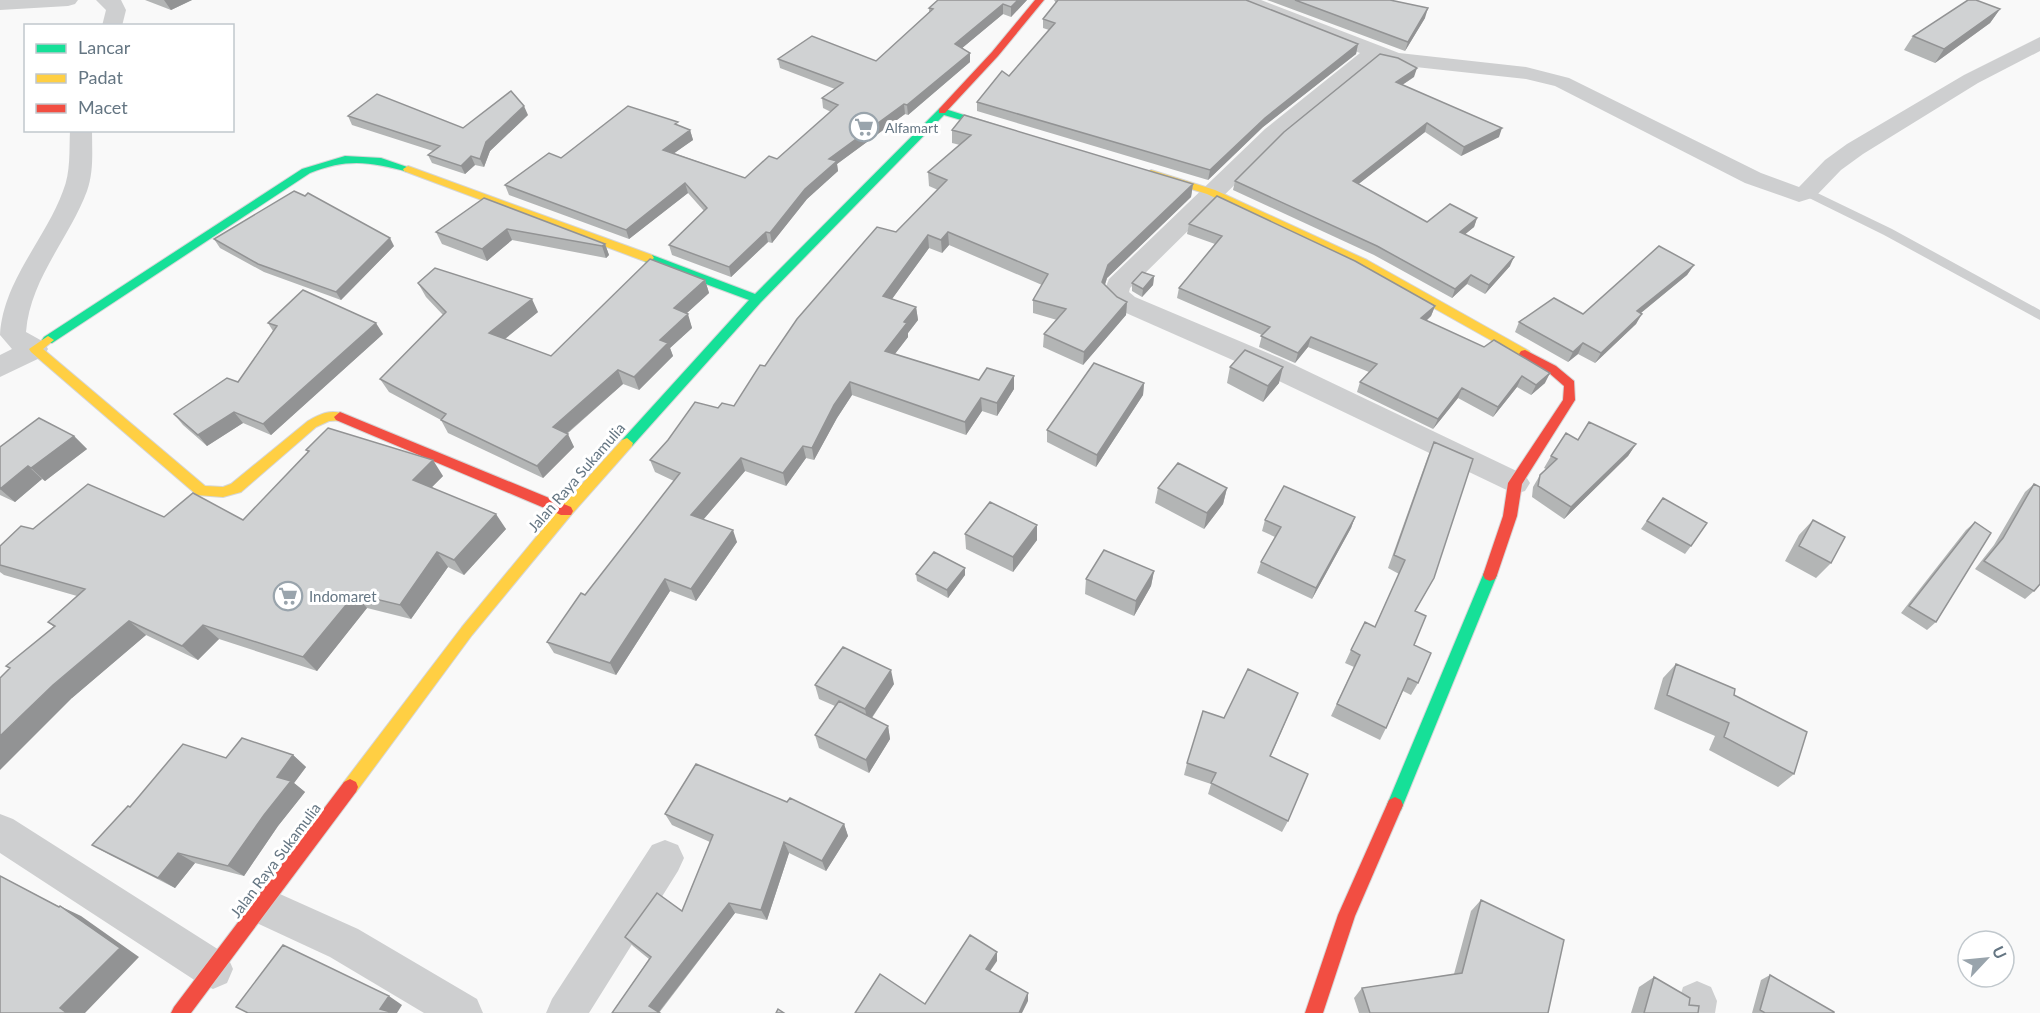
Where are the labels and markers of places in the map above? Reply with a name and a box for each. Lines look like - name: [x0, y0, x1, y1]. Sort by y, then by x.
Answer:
- supermarket icon: Alfamart: [848, 111, 880, 143]
- place label: Alfamart: [885, 119, 938, 136]
- supermarket icon: Indomaret: [272, 580, 304, 612]
- place label: Indomaret: [309, 587, 377, 605]

